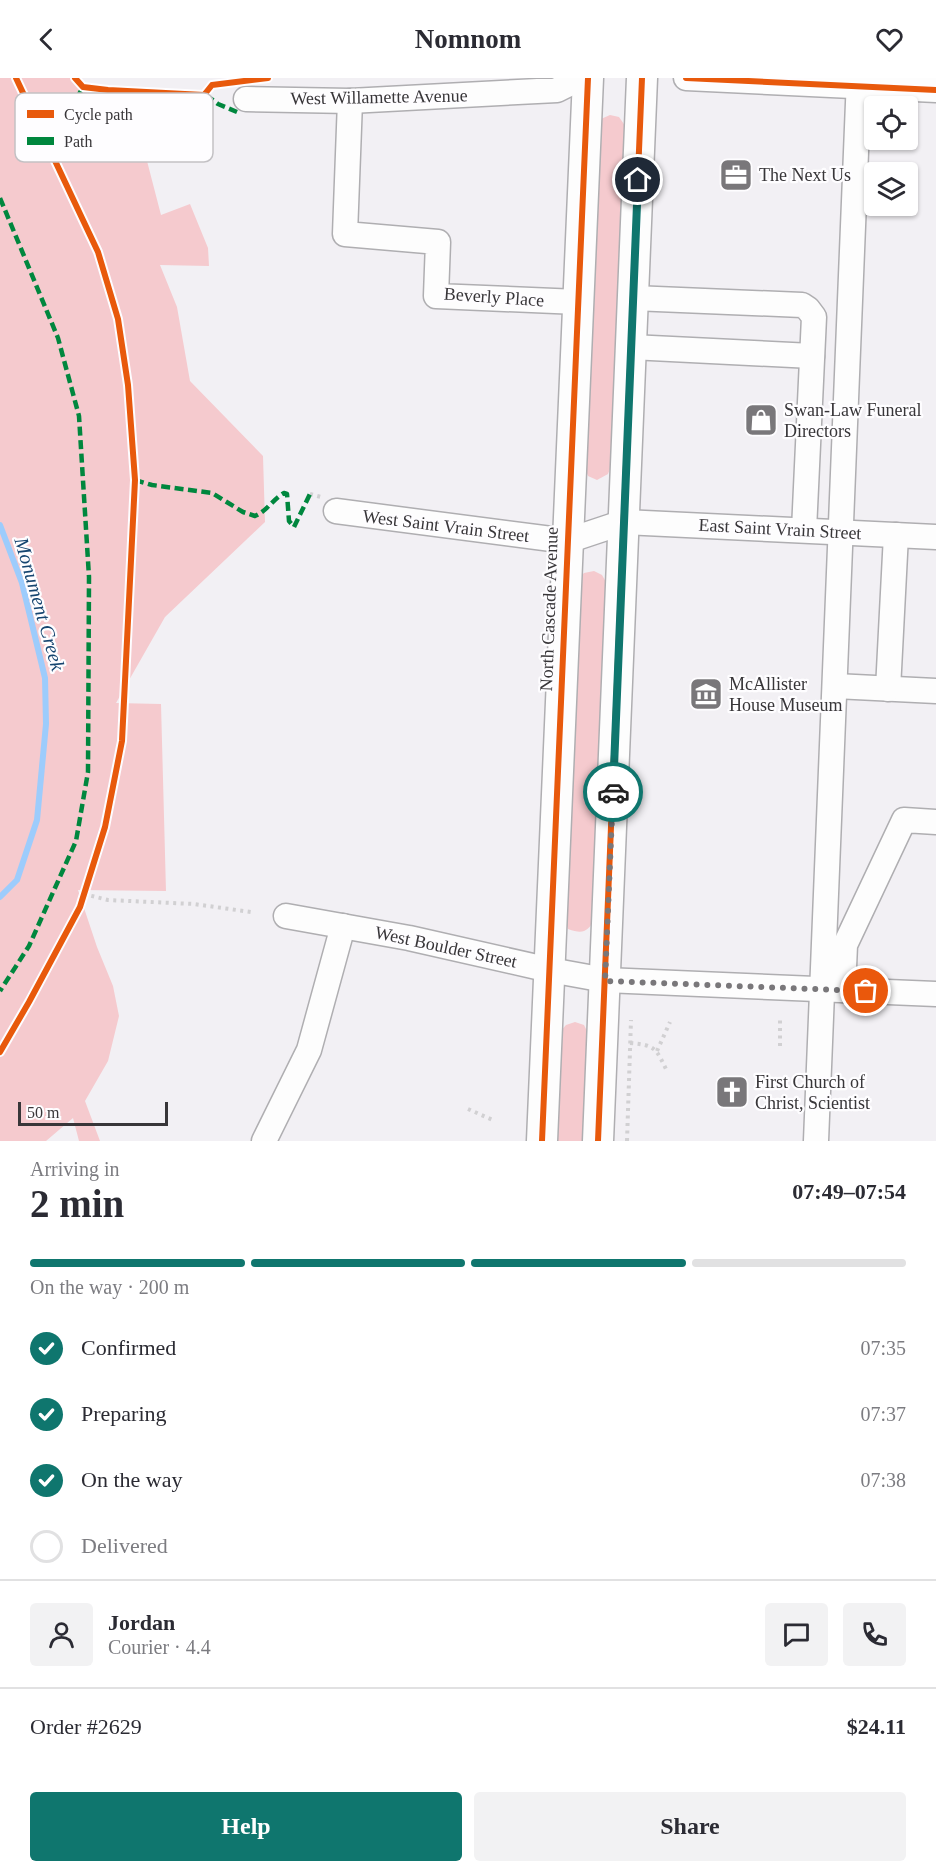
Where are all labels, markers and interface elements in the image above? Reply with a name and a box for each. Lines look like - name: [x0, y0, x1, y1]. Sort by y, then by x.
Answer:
- icon: back: [30, 23, 63, 56]
- icon: heart: [873, 23, 906, 56]
- text: Nomnom: [415, 24, 521, 54]
- street label: West Willamette Avenue: [290, 85, 468, 109]
- legend: [15, 93, 213, 162]
- map controls: [864, 96, 918, 216]
- button: locate: [864, 96, 918, 150]
- text: Cycle path: [64, 106, 133, 124]
- text: Path: [64, 133, 92, 150]
- pin: [612, 154, 663, 205]
- office icon: The Next Us: [718, 157, 754, 193]
- button: layers: [864, 162, 918, 216]
- icon: home: [621, 163, 654, 196]
- place label: The Next Us: [759, 165, 851, 185]
- street label: Beverly Place: [443, 284, 545, 310]
- place label: Swan-Law Funeral Directors: [784, 400, 921, 441]
- shop icon: Swan-Law Funeral Directors: [743, 402, 779, 438]
- street label: West Saint Vrain Street: [362, 506, 530, 546]
- street label: East Saint Vrain Street: [698, 515, 862, 543]
- street label: North Cascade Avenue: [536, 526, 562, 692]
- water label: Monument Creek: [10, 534, 70, 674]
- place label: McAllister House Museum: [729, 674, 843, 715]
- museum icon: McAllister House Museum: [688, 676, 724, 712]
- courier: [583, 762, 643, 822]
- icon: car: [597, 776, 630, 809]
- street label: West Boulder Street: [373, 922, 519, 972]
- pin: [840, 965, 891, 1016]
- icon: bag: [849, 974, 882, 1007]
- place label: First Church of Christ, Scientist: [755, 1072, 870, 1113]
- church icon: First Church of Christ, Scientist: [714, 1074, 750, 1110]
- scale bar: [18, 1099, 168, 1126]
- text: 50 m: [27, 1104, 59, 1121]
- text: Arriving in: [30, 1158, 119, 1180]
- text: 07:49–07:54: [792, 1179, 906, 1204]
- text: 2 min: [30, 1182, 124, 1225]
- text: On the way · 200 m: [30, 1276, 189, 1298]
- icon: check: [30, 1332, 63, 1365]
- text: Confirmed: [81, 1335, 176, 1360]
- text: 07:35: [860, 1337, 906, 1359]
- icon: check: [30, 1398, 63, 1431]
- text: Preparing: [81, 1401, 167, 1426]
- text: 07:37: [860, 1403, 906, 1425]
- icon: check: [30, 1464, 63, 1497]
- text: On the way: [81, 1467, 182, 1492]
- text: 07:38: [860, 1469, 906, 1491]
- text: Delivered: [81, 1533, 168, 1558]
- button: person: [30, 1603, 93, 1666]
- button: chat: [765, 1603, 828, 1666]
- button: phone: [843, 1603, 906, 1666]
- text: Jordan: [108, 1610, 175, 1635]
- text: Courier · 4.4: [108, 1636, 211, 1658]
- text: Order #2629: [30, 1714, 142, 1739]
- text: $24.11: [847, 1714, 906, 1739]
- button: Help: [30, 1792, 462, 1861]
- button: Share: [474, 1792, 906, 1861]

